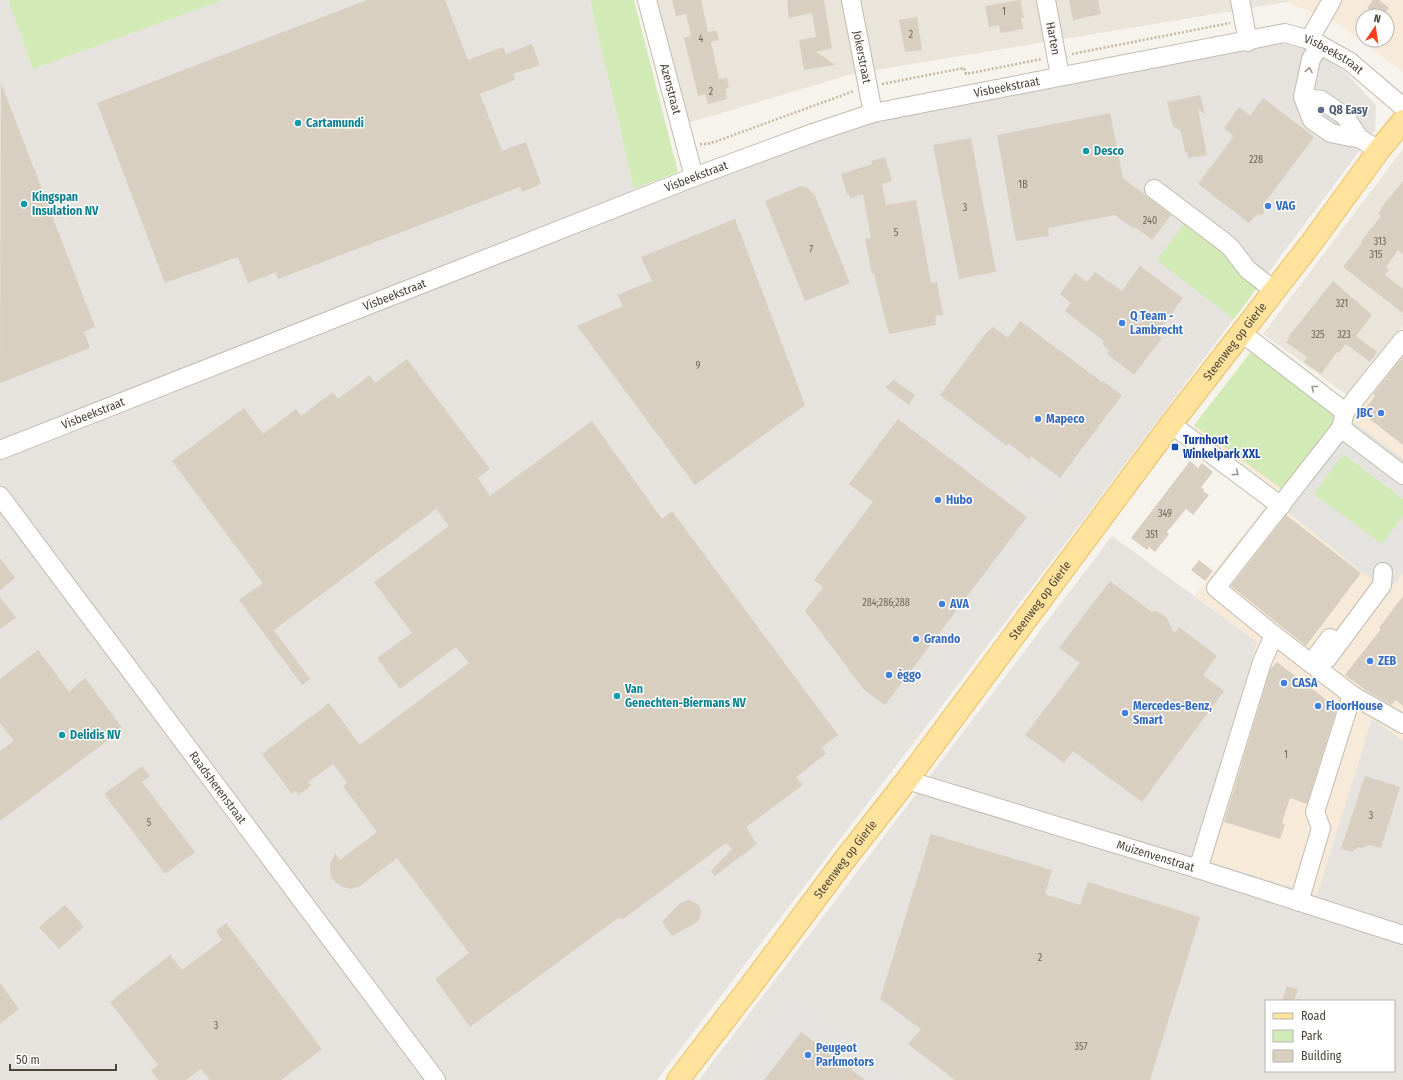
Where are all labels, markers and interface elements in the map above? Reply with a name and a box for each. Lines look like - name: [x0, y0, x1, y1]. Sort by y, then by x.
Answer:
- house number: 1: [1002, 6, 1006, 18]
- north arrow: [1355, 8, 1395, 48]
- text: N: [1372, 12, 1382, 26]
- street label: Harten: [1043, 21, 1063, 56]
- street label: Jokerstraat: [850, 29, 874, 85]
- house number: 2: [909, 29, 914, 41]
- street label: Visbeekstraat: [1302, 32, 1366, 77]
- house number: 4: [699, 33, 704, 45]
- street label: Azenstraat: [657, 62, 684, 116]
- one-way arrow: [1304, 67, 1312, 73]
- street label: Visbeekstraat: [973, 74, 1041, 100]
- house number: 2: [709, 86, 714, 98]
- place label: Q8 Easy: [1329, 103, 1368, 117]
- marker: Q8 Easy: [1316, 105, 1326, 115]
- place label: Cartamundi: [306, 116, 364, 130]
- marker: Cartamundi: [293, 118, 303, 128]
- place label: Desco: [1094, 144, 1124, 158]
- marker: Desco: [1081, 146, 1091, 156]
- house number: 228: [1249, 154, 1263, 166]
- street label: Visbeekstraat: [663, 158, 730, 195]
- house number: 1B: [1018, 179, 1028, 191]
- place label: Kingspan Insulation NV: [32, 190, 99, 218]
- marker: Kingspan Insulation NV: [19, 199, 29, 209]
- place label: VAG: [1275, 199, 1296, 213]
- marker: VAG: [1263, 201, 1273, 211]
- house number: 3: [963, 202, 968, 214]
- house number: 240: [1143, 215, 1157, 227]
- house number: 5: [894, 227, 899, 239]
- house number: 313: [1374, 236, 1387, 248]
- house number: 7: [809, 244, 813, 256]
- house number: 315: [1370, 249, 1383, 261]
- street label: Visbeekstraat: [361, 276, 428, 313]
- house number: 321: [1336, 298, 1348, 310]
- street label: Steenweg op Gierle: [1200, 300, 1270, 383]
- place label: Q Team - Lambrecht: [1130, 309, 1184, 337]
- marker: Q Team - Lambrecht: [1117, 318, 1127, 328]
- house number: 325: [1311, 329, 1325, 341]
- house number: 323: [1337, 329, 1351, 341]
- house number: 9: [696, 360, 701, 372]
- one-way arrow: [1311, 386, 1318, 393]
- street label: Visbeekstraat: [59, 395, 127, 432]
- place label: JBC: [1356, 406, 1374, 420]
- marker: JBC: [1376, 408, 1386, 418]
- place label: Mapeco: [1046, 412, 1085, 426]
- marker: Mapeco: [1033, 414, 1043, 424]
- place label: Turnhout Winkelpark XXL: [1183, 433, 1261, 461]
- marker: Turnhout Winkelpark XXL: [1170, 442, 1180, 452]
- one-way arrow: [1231, 468, 1238, 475]
- place label: Hubo: [946, 493, 973, 507]
- marker: Hubo: [933, 495, 943, 505]
- house number: 349: [1158, 508, 1172, 520]
- house number: 351: [1146, 529, 1158, 541]
- street label: Steenweg op Gierle: [1006, 558, 1074, 643]
- house number: 284;286;288: [862, 597, 910, 609]
- place label: AVA: [949, 597, 969, 611]
- marker: AVA: [937, 599, 947, 609]
- place label: Grando: [924, 632, 961, 646]
- marker: Grando: [911, 634, 921, 644]
- place label: ZEB: [1378, 654, 1397, 668]
- marker: ZEB: [1365, 656, 1375, 666]
- place label: èggo: [897, 668, 922, 682]
- marker: èggo: [884, 670, 894, 680]
- place label: CASA: [1292, 676, 1318, 690]
- marker: CASA: [1279, 678, 1289, 688]
- place label: Van Genechten-Biermans NV: [624, 682, 747, 710]
- marker: Van Genechten-Biermans NV: [612, 691, 622, 701]
- place label: Mercedes-Benz, Smart: [1133, 699, 1212, 727]
- place label: FloorHouse: [1326, 699, 1383, 713]
- marker: FloorHouse: [1313, 701, 1323, 711]
- marker: Mercedes-Benz, Smart: [1120, 708, 1130, 718]
- place label: Delidis NV: [70, 728, 121, 742]
- marker: Delidis NV: [57, 730, 67, 740]
- street label: Raadsherenstraat: [186, 749, 249, 827]
- house number: 1: [1284, 749, 1288, 761]
- house number: 3: [1369, 810, 1374, 822]
- house number: 5: [147, 817, 152, 829]
- street label: Steenweg op Gierle: [811, 817, 880, 901]
- street label: Muizenvenstraat: [1115, 838, 1196, 875]
- house number: 2: [1038, 952, 1043, 964]
- legend: [1265, 1000, 1395, 1072]
- text: Road: [1301, 1009, 1326, 1023]
- house number: 3: [214, 1020, 219, 1032]
- text: Park: [1301, 1029, 1323, 1043]
- place label: Peugeot Parkmotors: [816, 1041, 875, 1069]
- house number: 357: [1075, 1041, 1087, 1053]
- scale bar: [10, 1046, 116, 1072]
- text: Building: [1301, 1049, 1342, 1063]
- marker: Peugeot Parkmotors: [803, 1050, 813, 1060]
- text: 50 m: [16, 1053, 40, 1067]

